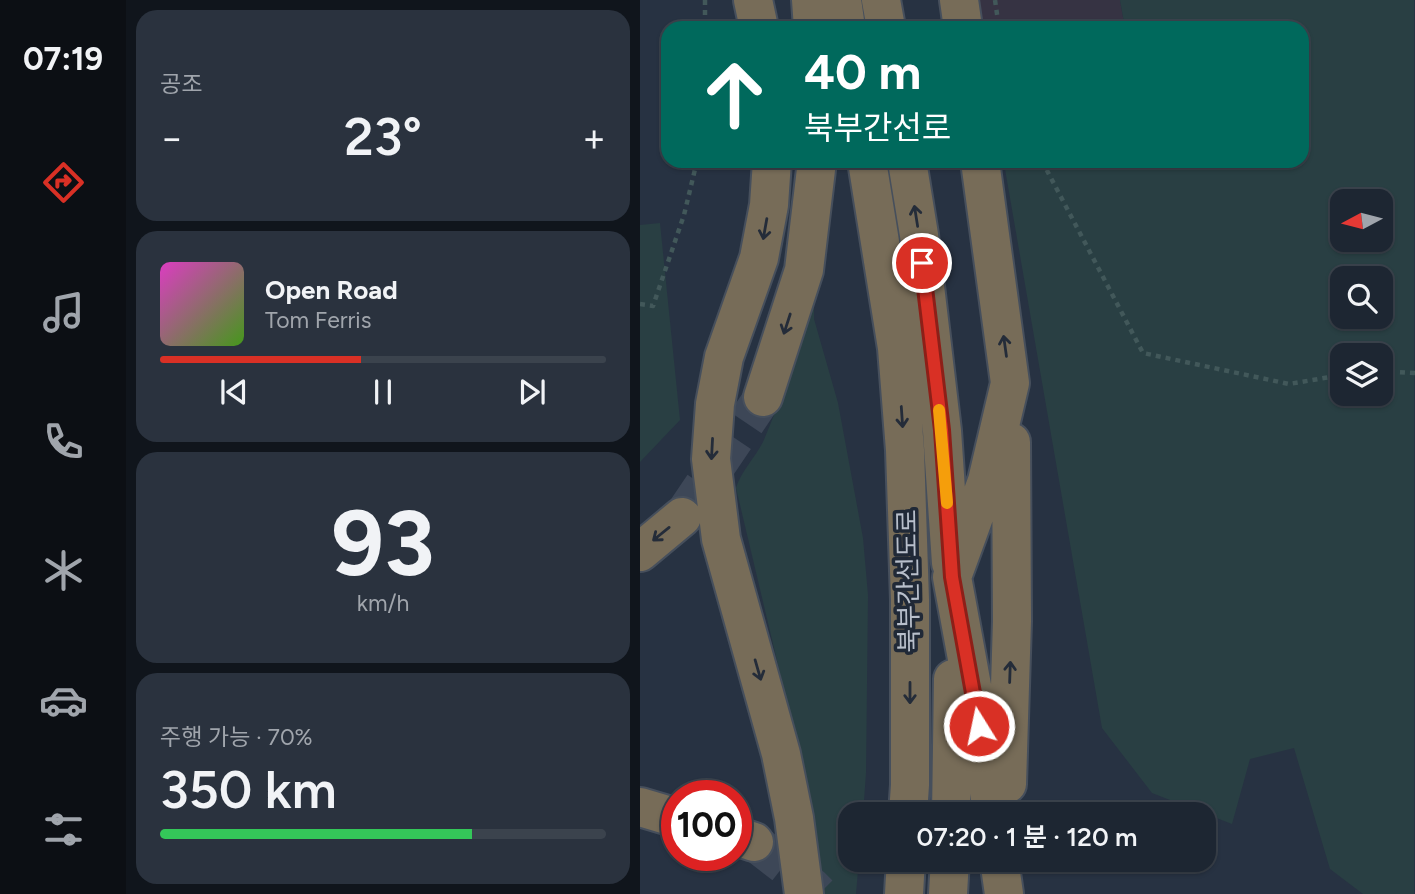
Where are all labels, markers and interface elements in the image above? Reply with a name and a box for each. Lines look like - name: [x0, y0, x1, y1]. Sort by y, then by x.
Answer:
- text: 07:19: [23, 40, 103, 78]
- text: 40 m: [804, 42, 921, 101]
- icon: ahead: [689, 49, 780, 140]
- text: 공조: [160, 70, 202, 98]
- text: 23°: [344, 106, 422, 168]
- text: 북부간선로: [804, 109, 951, 147]
- text: −: [160, 115, 184, 161]
- text: +: [582, 115, 606, 161]
- icon: directions: [39, 158, 88, 207]
- north arrow: [1330, 189, 1392, 252]
- map controls: [1330, 189, 1393, 406]
- one-way arrow: [909, 205, 922, 228]
- one-way arrow: [757, 217, 771, 240]
- pin: [892, 233, 952, 293]
- icon: arrive: [903, 244, 941, 282]
- button: search: [1330, 266, 1393, 329]
- text: Open Road: [265, 274, 398, 306]
- icon: music: [39, 288, 88, 337]
- text: Tom Ferris: [265, 306, 371, 334]
- one-way arrow: [780, 312, 792, 334]
- one-way arrow: [999, 335, 1012, 358]
- button: layers: [1330, 343, 1393, 406]
- icon: previous: [215, 373, 253, 411]
- icon: pause: [364, 373, 402, 411]
- icon: next: [513, 373, 551, 411]
- one-way arrow: [896, 405, 909, 427]
- icon: phone: [39, 417, 88, 466]
- one-way arrow: [705, 437, 718, 460]
- text: 93: [331, 489, 435, 598]
- street label: 북부간선도로: [891, 509, 925, 653]
- one-way arrow: [653, 527, 671, 542]
- icon: climate: [39, 546, 88, 595]
- text: km/h: [357, 589, 409, 617]
- one-way arrow: [752, 658, 765, 681]
- one-way arrow: [1004, 661, 1017, 684]
- icon: car: [39, 676, 88, 725]
- one-way arrow: [903, 681, 917, 704]
- position arrow: [942, 689, 1016, 763]
- text: 주행 가능 · 70%: [160, 723, 313, 751]
- text: 350 km: [160, 759, 337, 821]
- speed limit sign: 100: [661, 780, 752, 871]
- icon: filters: [39, 805, 88, 854]
- text: 07:20 · 1 분 · 120 m: [917, 821, 1137, 853]

